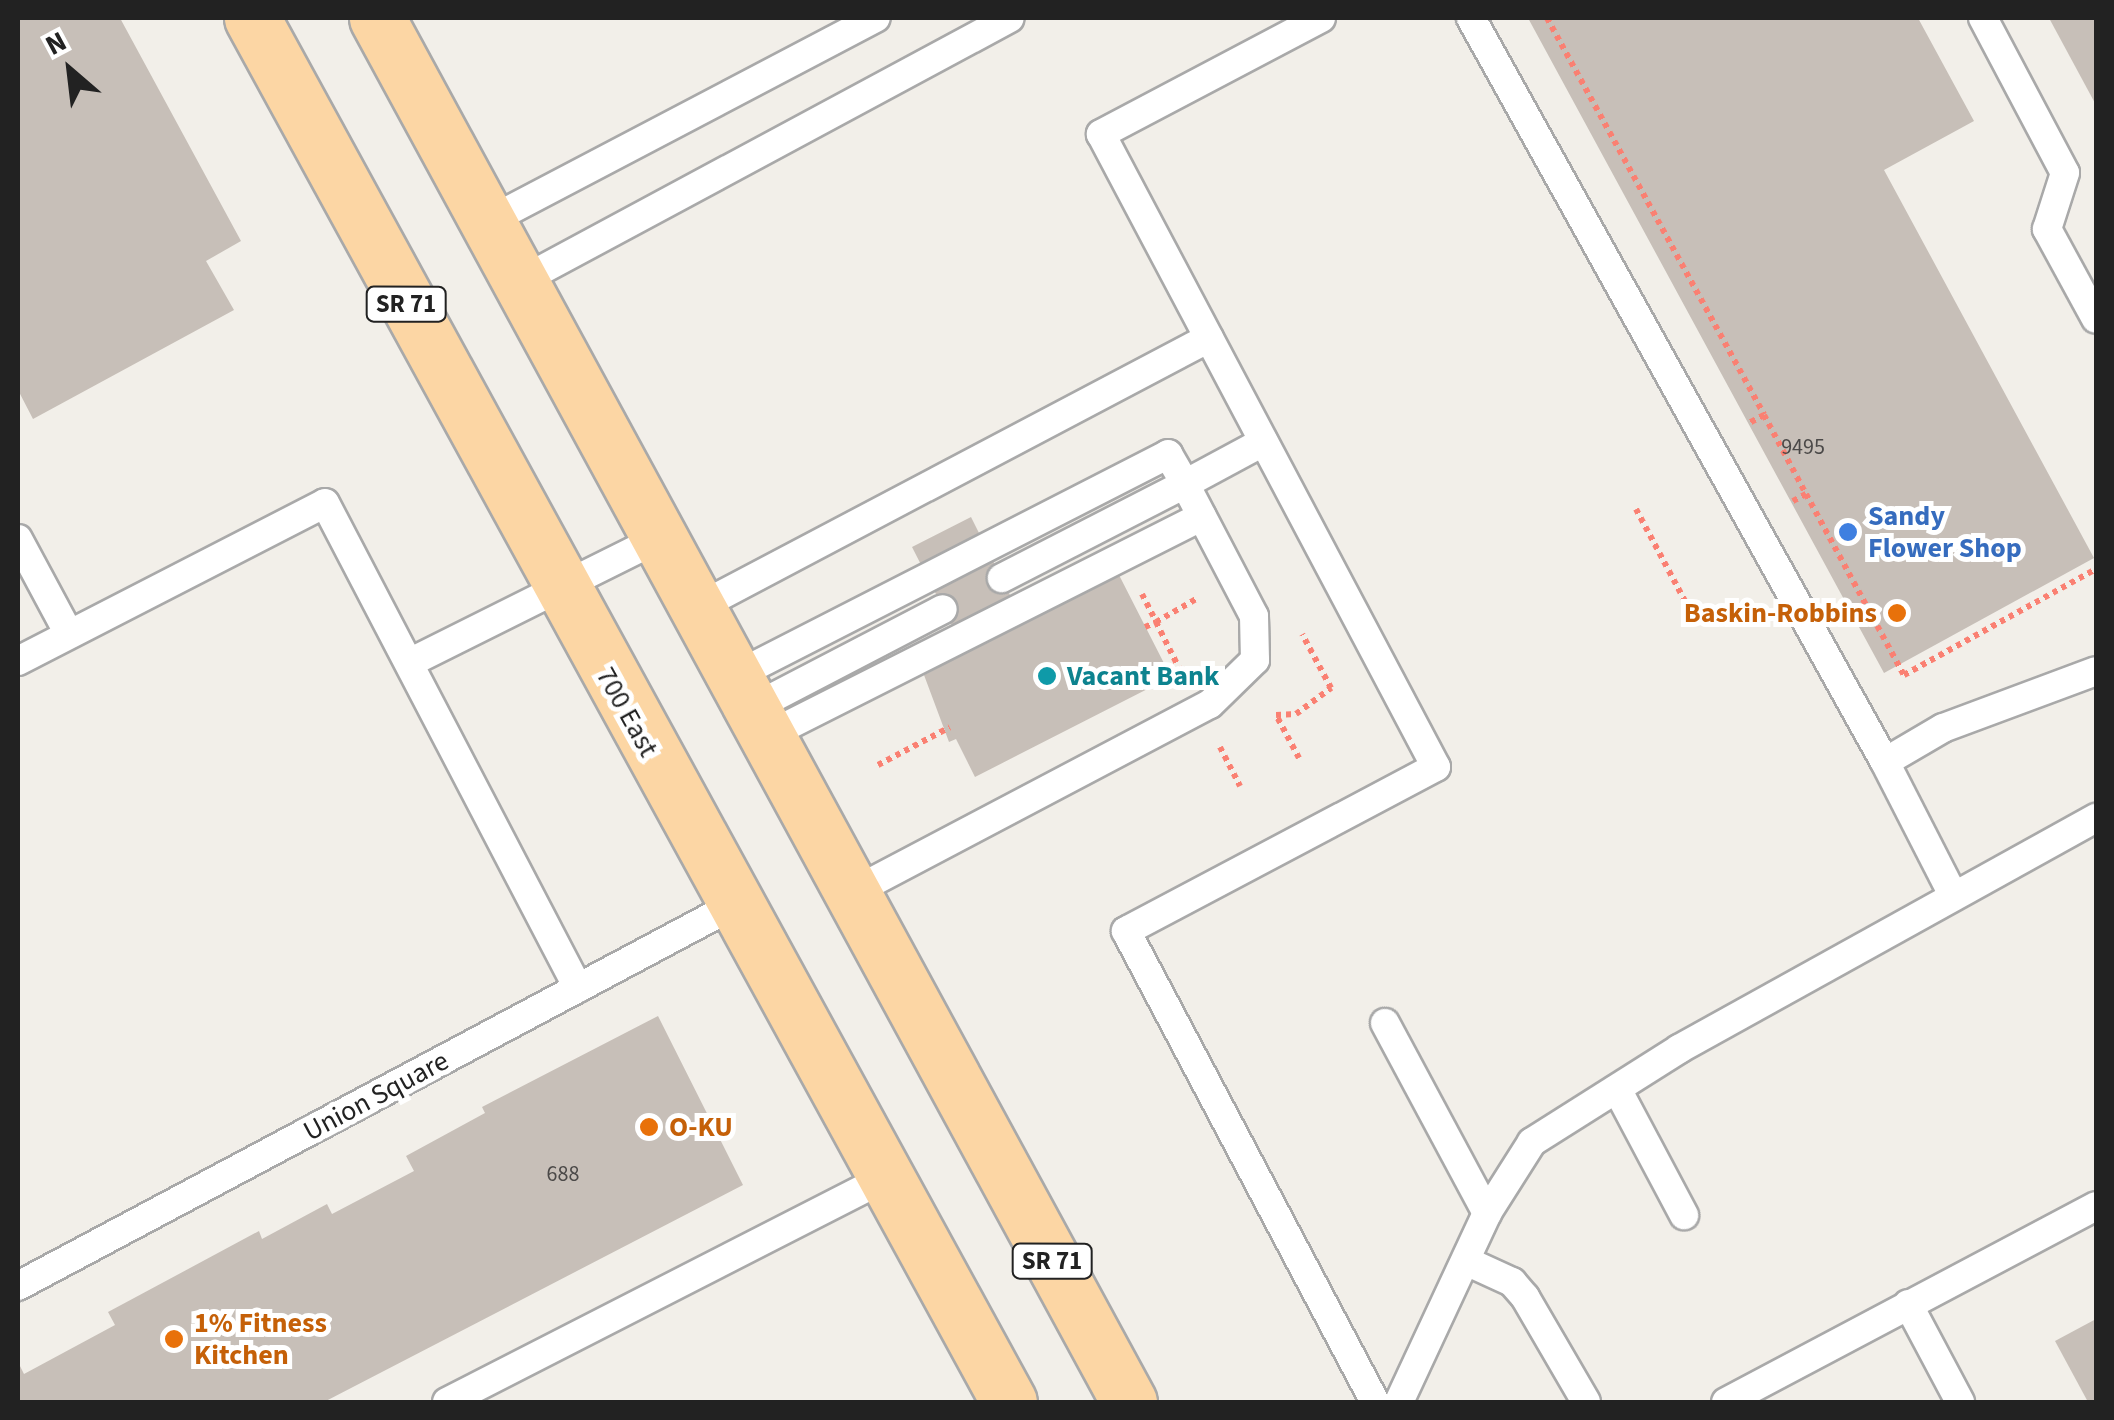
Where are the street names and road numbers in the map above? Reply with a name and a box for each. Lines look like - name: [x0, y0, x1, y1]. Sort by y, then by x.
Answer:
- road number: SR 71: [364, 284, 448, 324]
- street label: 700 East: [589, 662, 665, 762]
- street label: Union Square: [298, 1044, 454, 1148]
- road number: SR 71: [1010, 1241, 1094, 1281]

